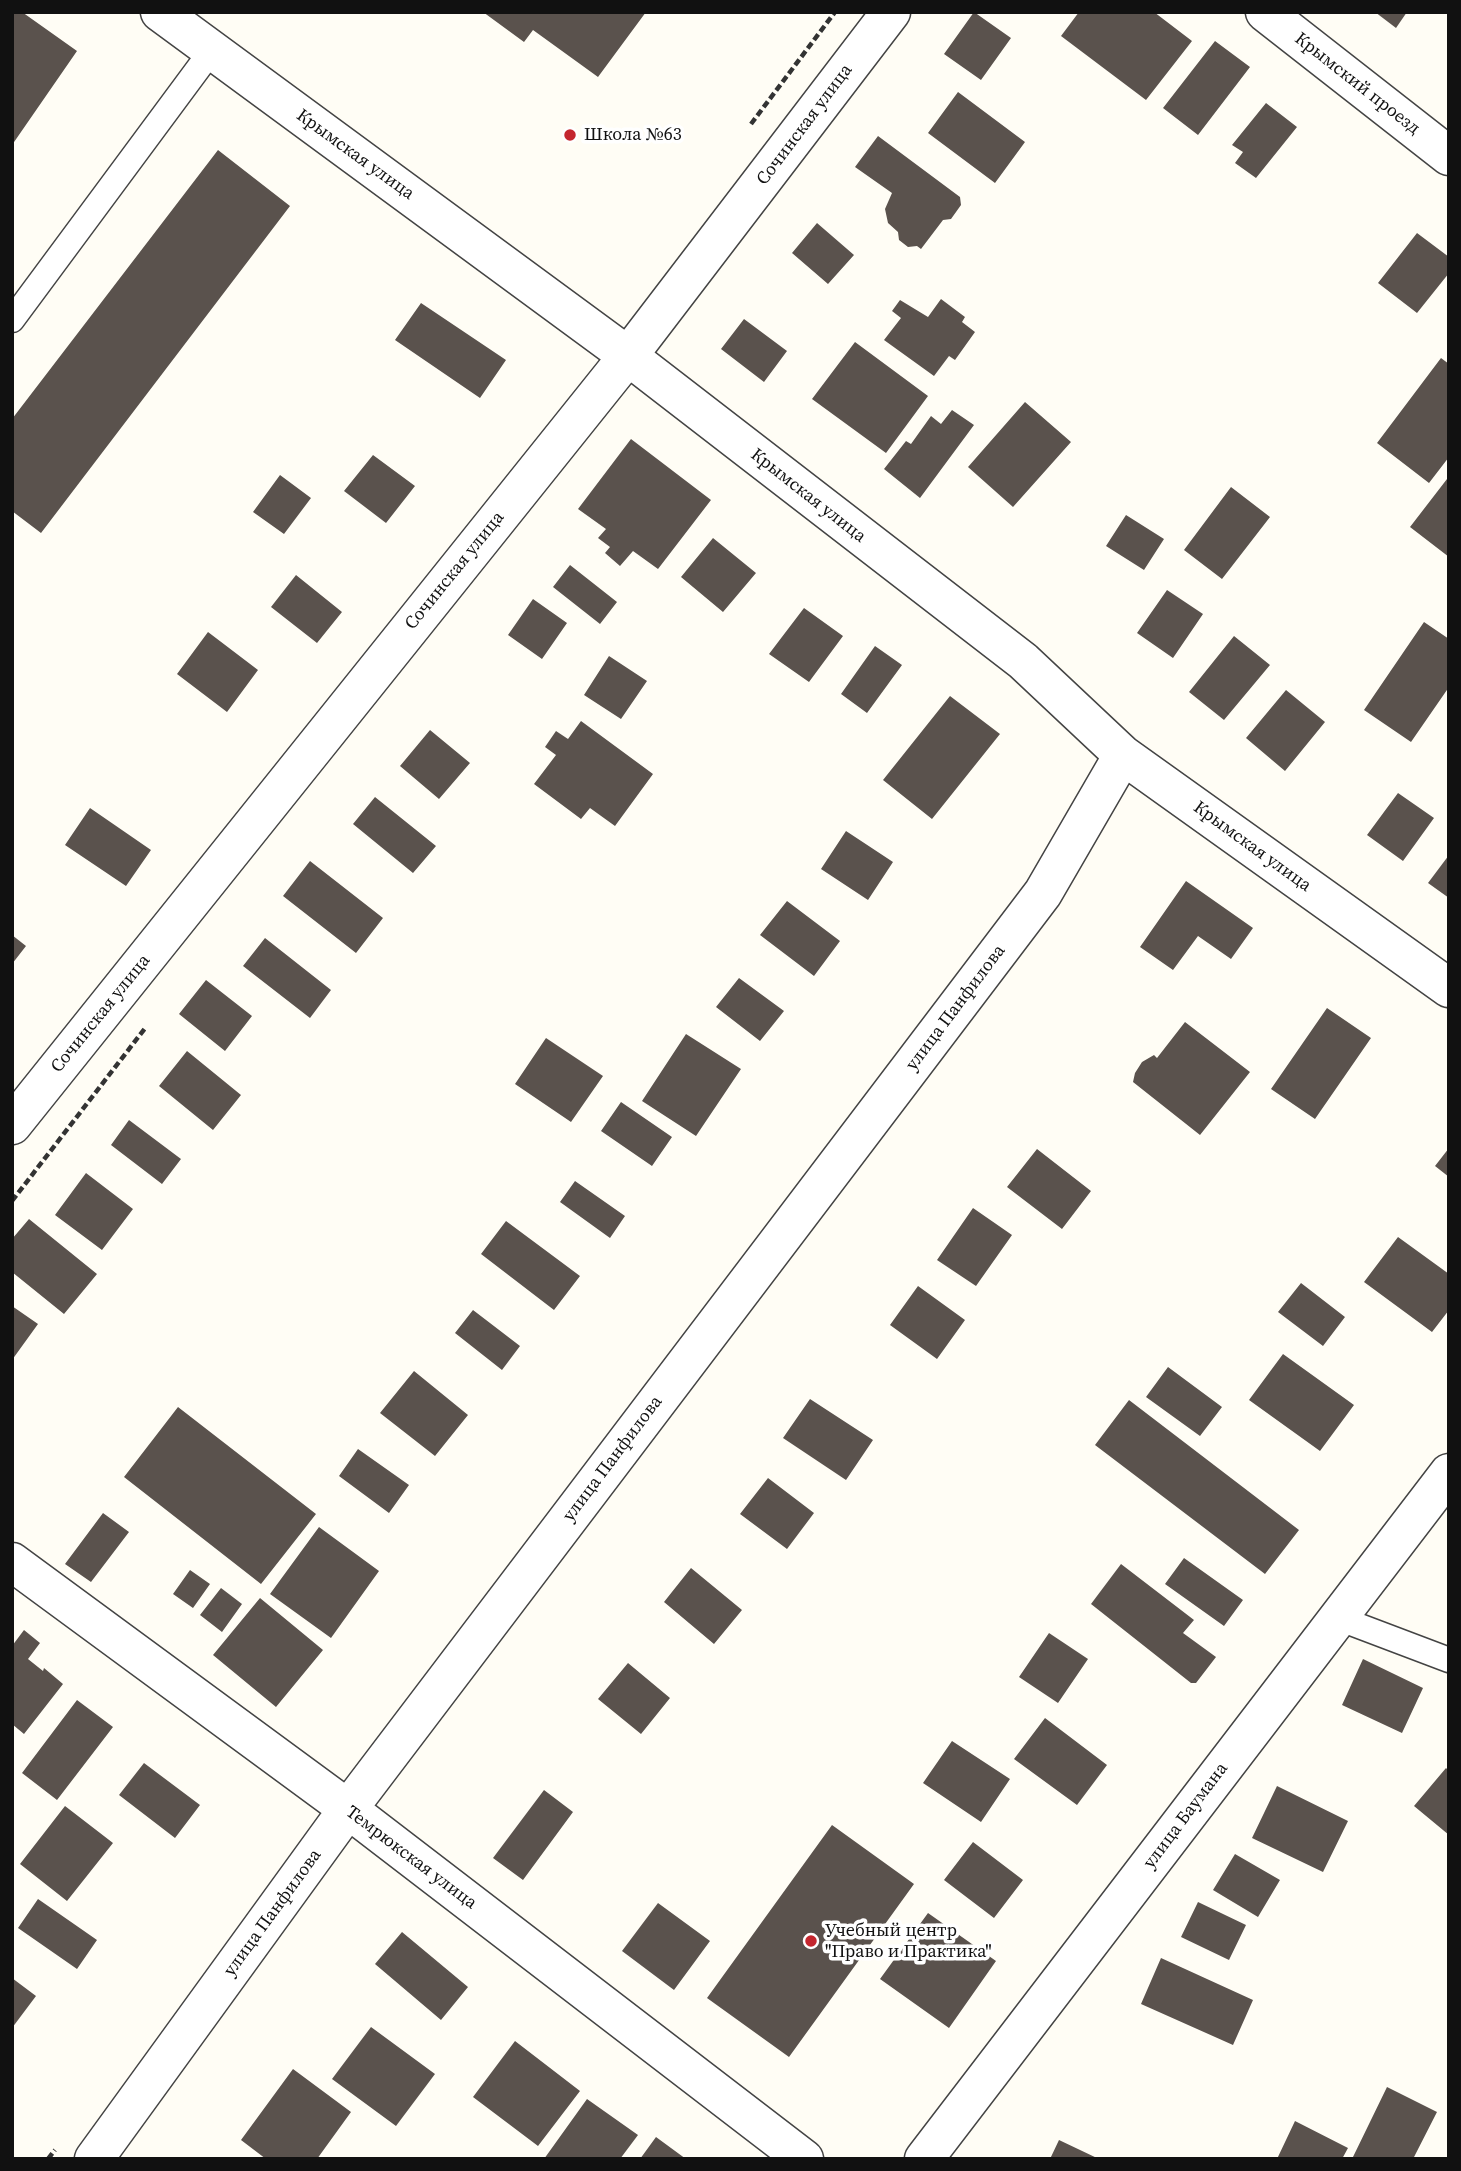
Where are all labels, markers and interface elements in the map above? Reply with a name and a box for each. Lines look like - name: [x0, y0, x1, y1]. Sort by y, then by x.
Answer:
- street label: Крымский проезд: [1290, 28, 1424, 140]
- street label: Сочинская улица: [752, 60, 858, 190]
- street label: Крымская улица: [292, 105, 418, 205]
- place label: Школа №63: [584, 124, 682, 146]
- marker: Школа №63: [562, 127, 578, 143]
- street label: Крымская улица: [746, 444, 870, 548]
- street label: Сочинская улица: [401, 508, 509, 634]
- street label: Крымская улица: [1189, 797, 1315, 897]
- street label: улица Панфилова: [902, 941, 1010, 1075]
- street label: Сочинская улица: [47, 951, 155, 1077]
- street label: улица Панфилова: [559, 1392, 667, 1526]
- street label: улица Баумана: [1139, 1759, 1233, 1873]
- street label: Темрюкская улица: [341, 1802, 481, 1914]
- street label: улица Панфилова: [220, 1845, 326, 1981]
- place label: Учебный центр "Право и Практика": [825, 1920, 992, 1962]
- marker: Учебный центр "Право и Практика": [803, 1933, 819, 1949]

